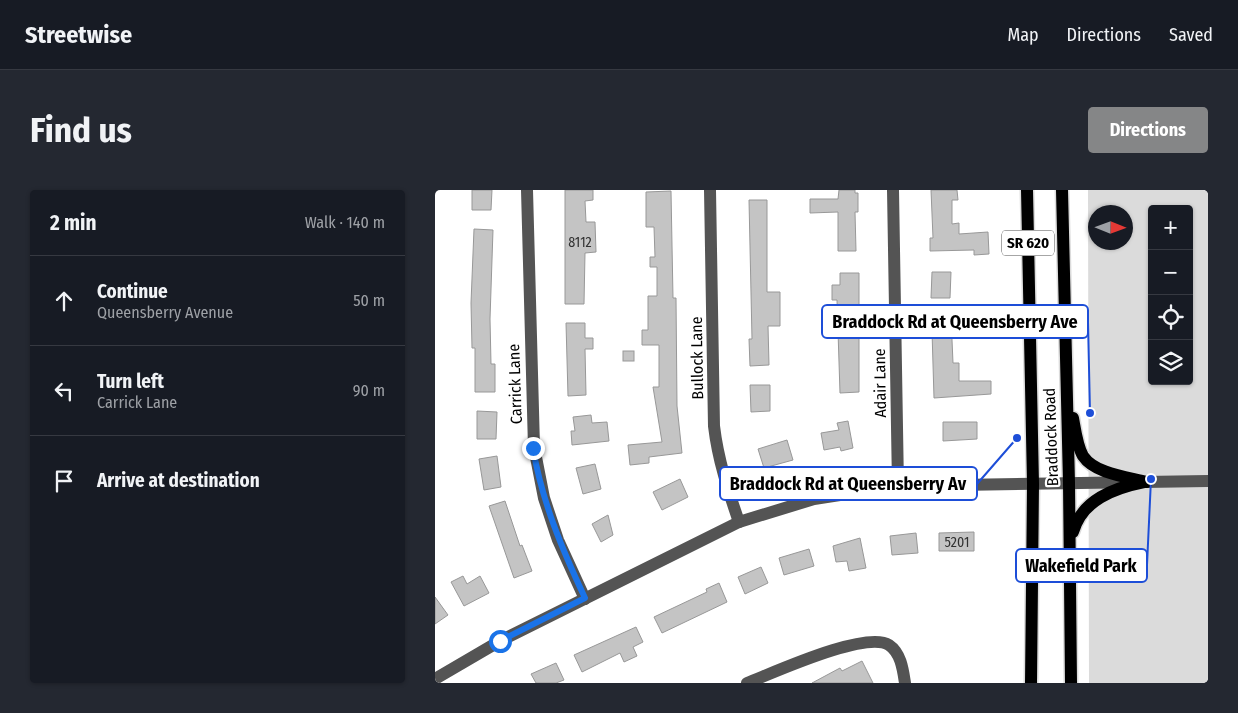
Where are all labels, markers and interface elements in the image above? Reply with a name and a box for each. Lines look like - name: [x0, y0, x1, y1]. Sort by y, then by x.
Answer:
- text: Streetwise: [25, 21, 132, 49]
- text: Map: [1007, 24, 1039, 46]
- text: Directions: [1067, 24, 1141, 46]
- text: Saved: [1169, 24, 1213, 46]
- button: Directions: [1088, 107, 1208, 153]
- text: Find us: [30, 109, 132, 151]
- north arrow: [1088, 205, 1133, 250]
- map controls: [1148, 205, 1193, 385]
- button: +: [1148, 205, 1193, 250]
- text: 2 min: [50, 210, 97, 236]
- text: Walk · 140 m: [305, 213, 385, 232]
- road number: SR 620: [1002, 230, 1054, 256]
- house number: 8112: [568, 234, 592, 251]
- button: −: [1148, 250, 1193, 295]
- text: Continue: [97, 280, 168, 303]
- icon: ahead: [50, 287, 78, 315]
- text: 50 m: [353, 291, 385, 310]
- button: locate: [1148, 295, 1193, 340]
- text: Queensberry Avenue: [97, 303, 233, 322]
- callout: Braddock Rd at Queensberry Ave: [822, 305, 1088, 338]
- text: Braddock Rd at Queensberry Ave: [832, 311, 1078, 333]
- street label: Bullock Lane: [687, 316, 707, 400]
- button: layers: [1148, 340, 1193, 385]
- street label: Carrick Lane: [504, 343, 526, 424]
- street label: Adair Lane: [870, 348, 890, 418]
- text: Turn left: [97, 370, 164, 393]
- icon: left: [50, 377, 78, 405]
- text: 90 m: [353, 381, 385, 400]
- street label: Braddock Road: [1040, 387, 1062, 487]
- text: Carrick Lane: [97, 393, 177, 412]
- route end: [522, 437, 545, 460]
- icon: arrive: [50, 467, 78, 495]
- callout: Braddock Rd at Queensberry Av: [720, 467, 977, 500]
- text: Arrive at destination: [97, 469, 260, 492]
- text: Braddock Rd at Queensberry Av: [730, 473, 967, 495]
- house number: 5201: [945, 534, 969, 551]
- callout: Wakefield Park: [1016, 549, 1147, 582]
- text: Wakefield Park: [1025, 555, 1138, 577]
- route start: [489, 630, 512, 653]

